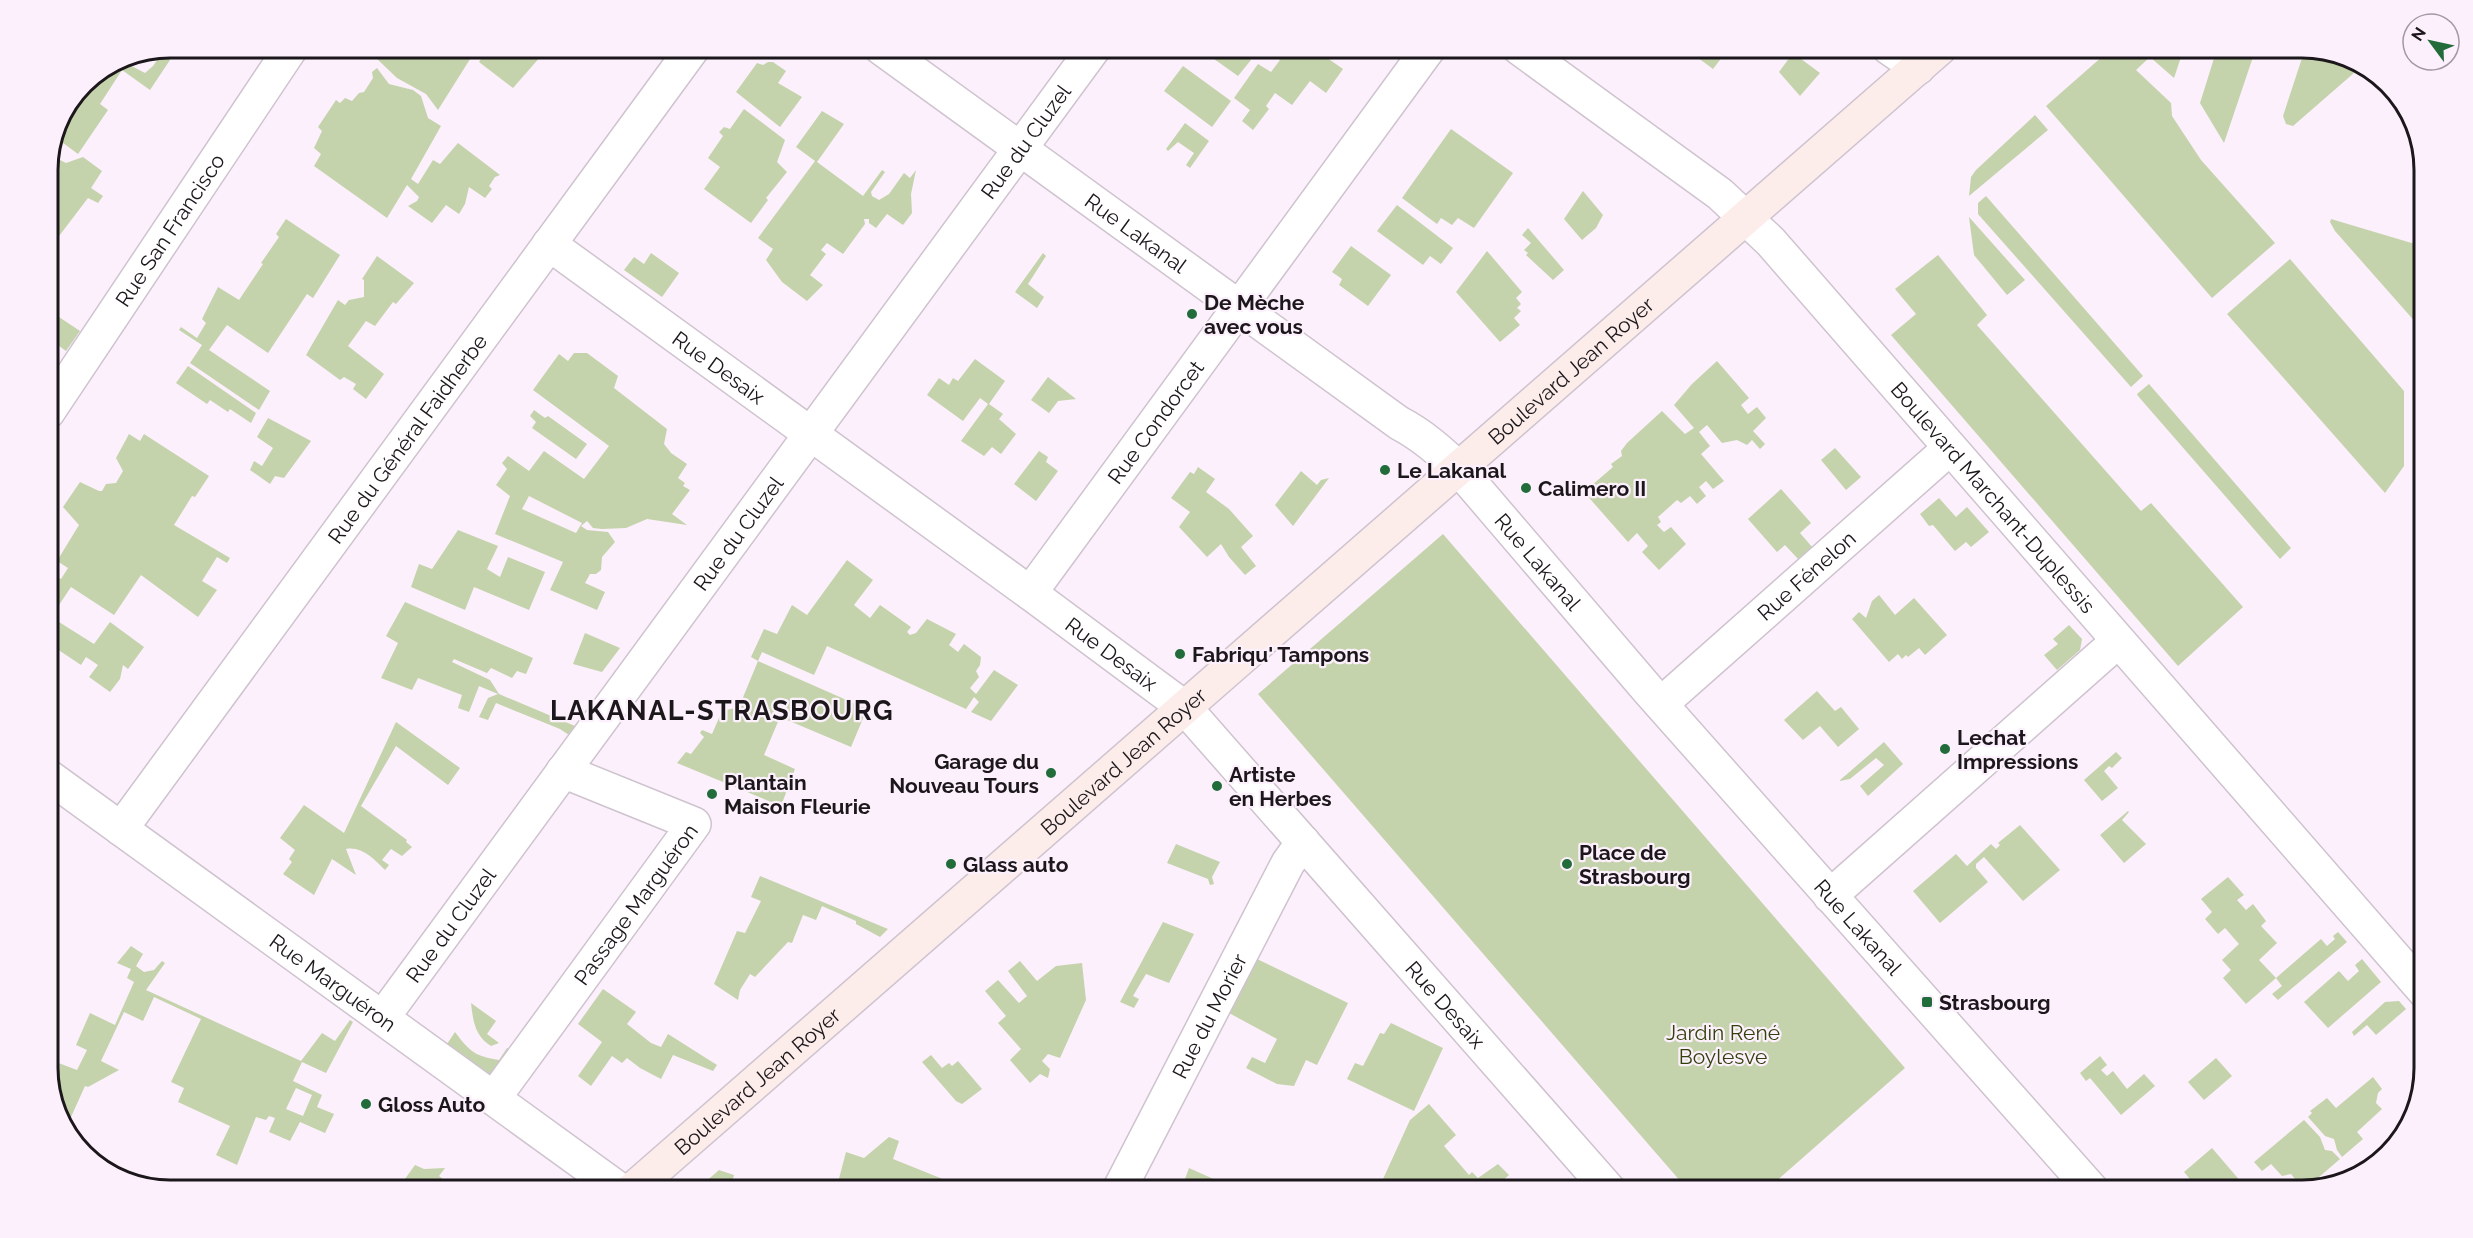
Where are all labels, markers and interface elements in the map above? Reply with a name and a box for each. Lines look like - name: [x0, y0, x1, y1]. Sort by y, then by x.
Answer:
- north arrow: [2401, 12, 2461, 72]
- text: N: [2408, 24, 2430, 44]
- street label: Rue du Cluzel: [975, 79, 1076, 203]
- street label: Rue San Francisco: [110, 149, 230, 311]
- street label: Rue Lakanal: [1080, 188, 1192, 278]
- place label: De Mèche avec vous: [1204, 290, 1305, 339]
- street label: Boulevard Jean Royer: [1483, 291, 1659, 450]
- marker: De Mèche avec vous: [1185, 307, 1199, 321]
- street label: Rue Desaix: [668, 326, 770, 409]
- street label: Rue du Général Faidherbe: [322, 329, 492, 548]
- street label: Rue Condorcet: [1102, 356, 1209, 488]
- street label: Boulevard Marchant-Duplessis: [1886, 377, 2101, 618]
- place label: Le Lakanal: [1397, 458, 1507, 483]
- marker: Le Lakanal: [1378, 463, 1392, 477]
- street label: Rue du Cluzel: [688, 471, 788, 595]
- place label: Calimero II: [1538, 476, 1646, 501]
- marker: Calimero II: [1519, 481, 1533, 495]
- street label: Rue Lakanal: [1490, 508, 1587, 615]
- street label: Rue Fénelon: [1752, 525, 1860, 625]
- street label: Rue Desaix: [1061, 611, 1163, 696]
- place label: Fabriqu' Tampons: [1192, 642, 1369, 667]
- marker: Fabriqu' Tampons: [1173, 647, 1187, 661]
- street label: Boulevard Jean Royer: [1035, 682, 1212, 840]
- district label: LAKANAL-STRASBOURG: [550, 695, 894, 726]
- place label: Lechat Impressions: [1957, 725, 2078, 774]
- marker: Lechat Impressions: [1938, 742, 1952, 756]
- place label: Garage du Nouveau Tours: [889, 749, 1039, 798]
- place label: Artiste en Herbes: [1229, 762, 1332, 811]
- marker: Garage du Nouveau Tours: [1044, 766, 1058, 780]
- place label: Plantain Maison Fleurie: [724, 770, 871, 819]
- marker: Artiste en Herbes: [1210, 779, 1224, 793]
- marker: Plantain Maison Fleurie: [705, 787, 719, 801]
- street label: Passage Marguéron: [568, 819, 703, 990]
- place label: Place de Strasbourg: [1579, 840, 1691, 889]
- place label: Glass auto: [963, 852, 1069, 877]
- marker: Glass auto: [944, 857, 958, 871]
- marker: Place de Strasbourg: [1560, 857, 1574, 871]
- street label: Rue du Cluzel: [400, 863, 501, 987]
- street label: Rue Lakanal: [1809, 874, 1908, 980]
- street label: Rue Marguéron: [265, 928, 401, 1037]
- street label: Rue du Morier: [1166, 949, 1252, 1082]
- street label: Rue Desaix: [1401, 956, 1491, 1053]
- place label: Strasbourg: [1939, 990, 2051, 1015]
- marker: Strasbourg: [1920, 995, 1934, 1009]
- street label: Boulevard Jean Royer: [669, 1001, 845, 1160]
- park label: Jardin René Boylesve: [1666, 1020, 1780, 1069]
- place label: Gloss Auto: [378, 1092, 486, 1117]
- marker: Gloss Auto: [359, 1097, 373, 1111]

